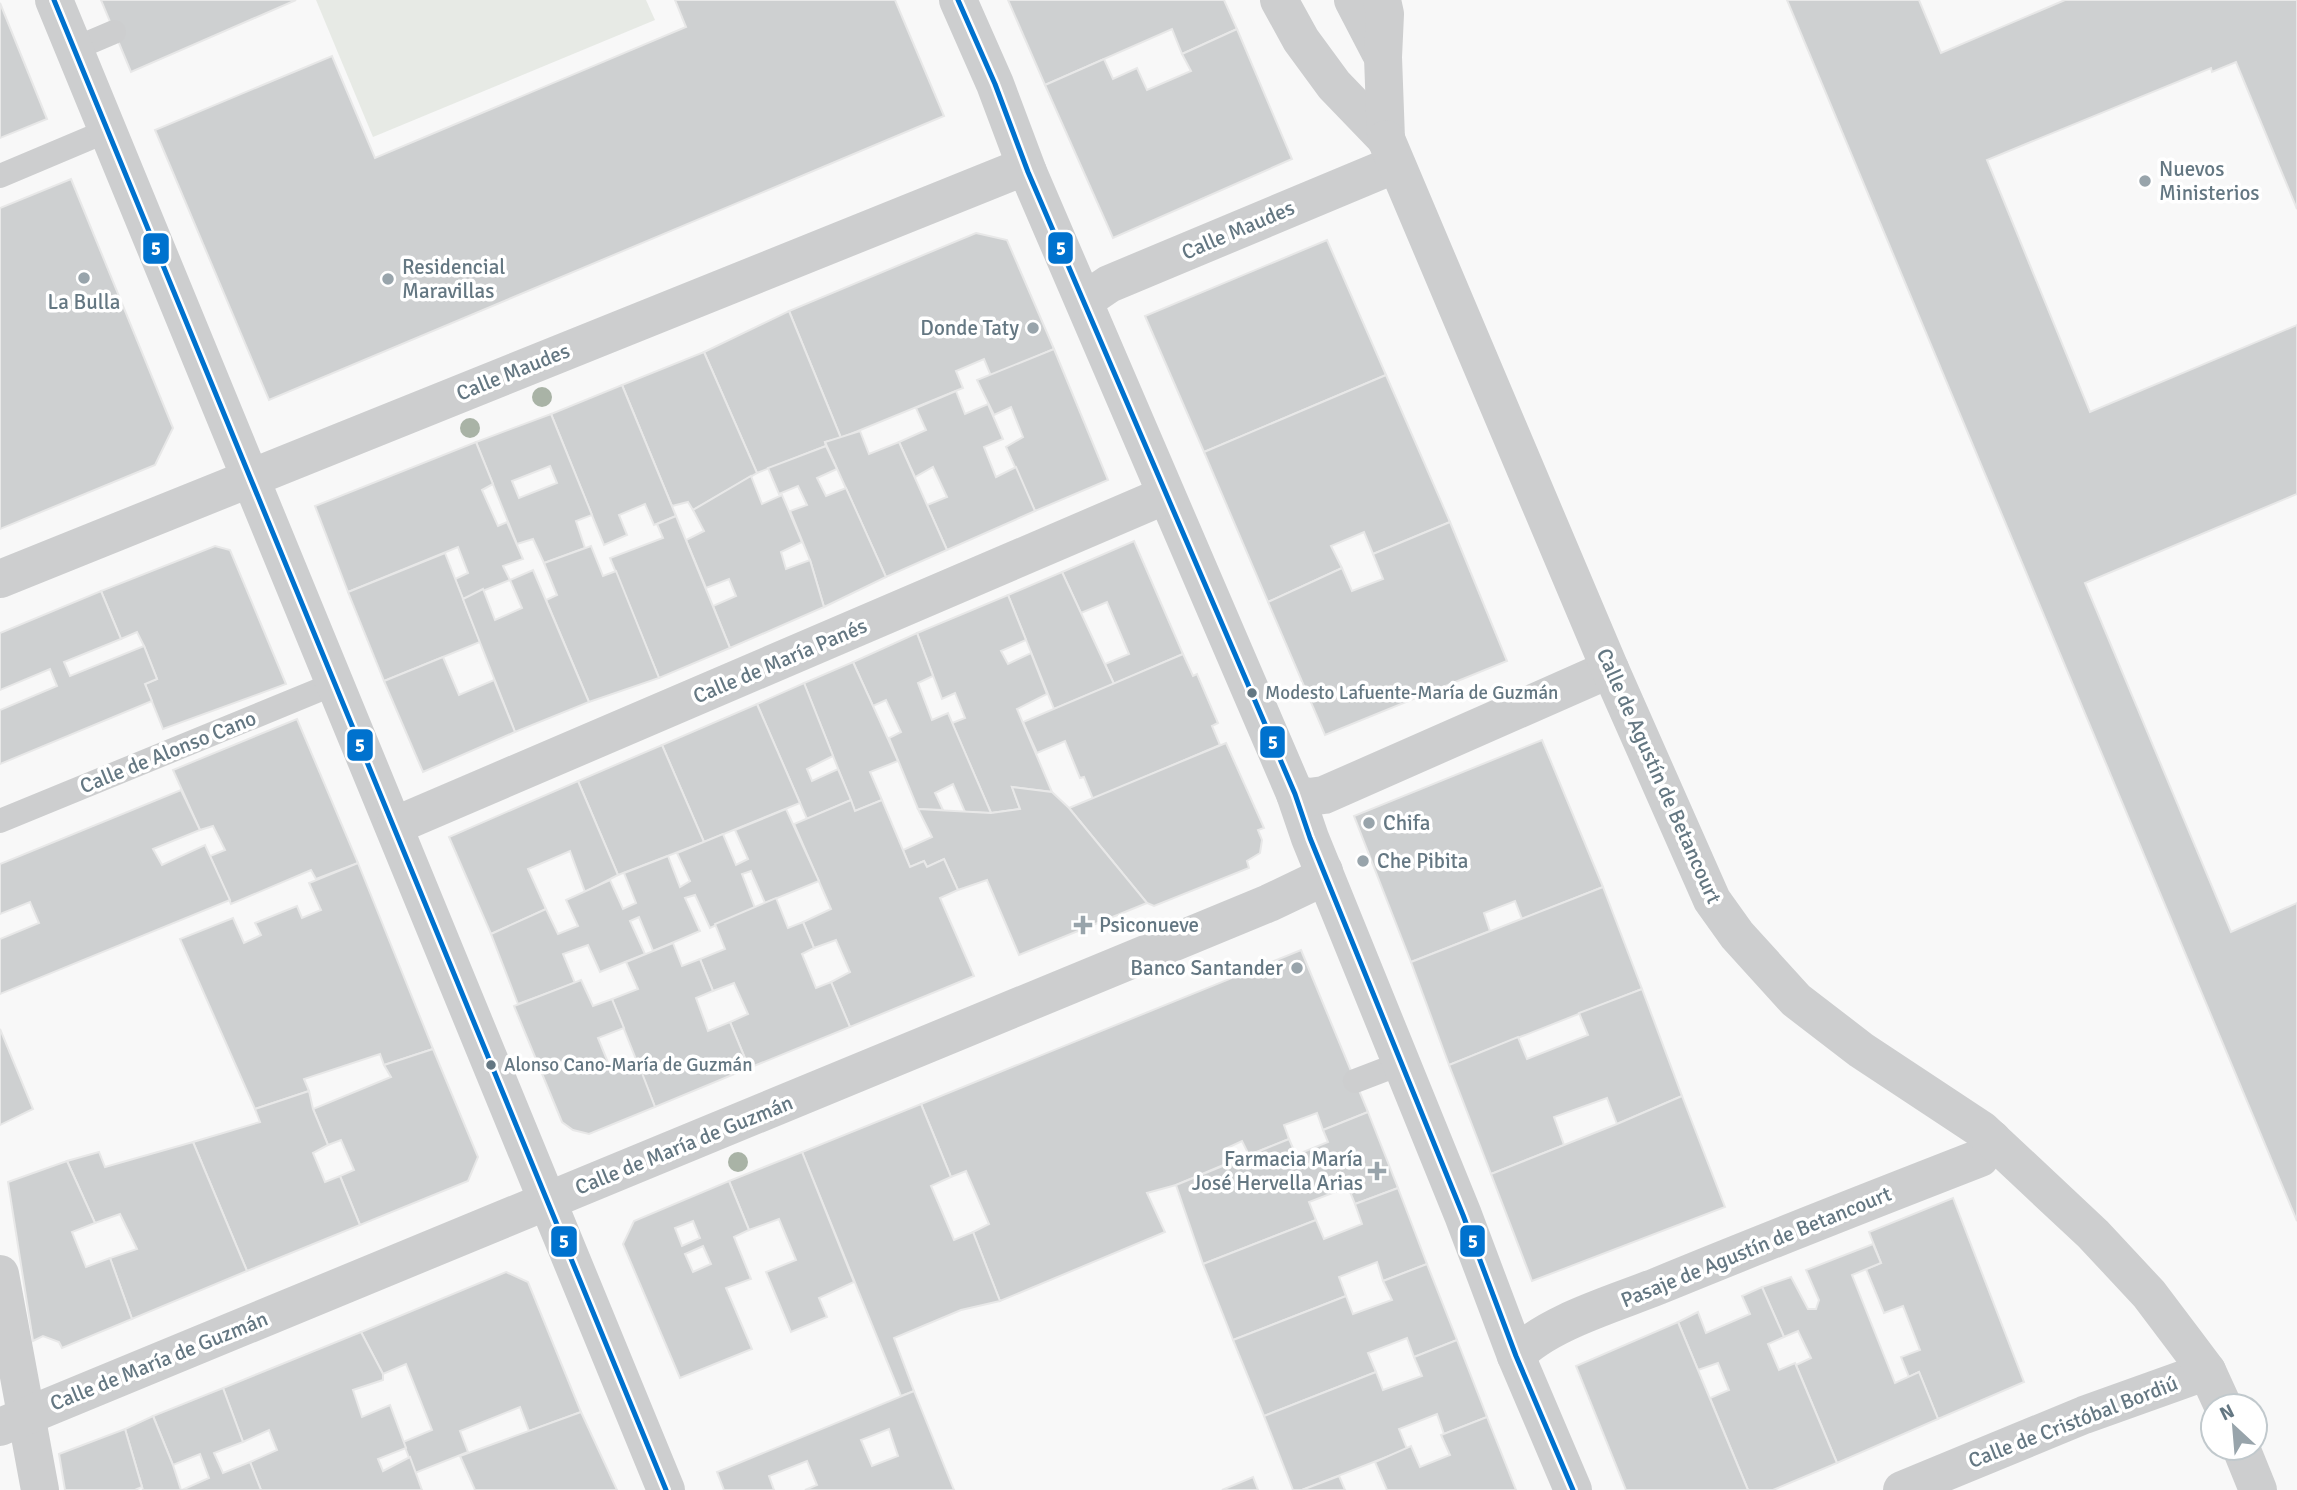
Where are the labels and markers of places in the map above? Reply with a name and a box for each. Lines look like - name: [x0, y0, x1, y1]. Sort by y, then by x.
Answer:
- place label: Nuevos Ministerios: [2159, 156, 2260, 206]
- marker: Nuevos Ministerios: [2137, 173, 2153, 189]
- place label: Residencial Maravillas: [402, 254, 505, 304]
- marker: La Bulla: [76, 270, 92, 286]
- marker: Residencial Maravillas: [380, 271, 396, 287]
- place label: La Bulla: [48, 289, 121, 315]
- place label: Donde Taty: [920, 315, 1019, 341]
- marker: Donde Taty: [1025, 320, 1041, 336]
- place label: Modesto Lafuente-María de Guzmán: [1265, 681, 1559, 705]
- marker: Modesto Lafuente-María de Guzmán: [1245, 686, 1259, 700]
- place label: Chifa: [1383, 810, 1430, 836]
- marker: Chifa: [1361, 815, 1377, 831]
- place label: Che Pibita: [1377, 848, 1469, 874]
- marker: Che Pibita: [1355, 853, 1371, 869]
- place label: Psiconueve: [1099, 912, 1199, 938]
- marker: Psiconueve: [1073, 915, 1093, 935]
- place label: Banco Santander: [1130, 955, 1283, 981]
- marker: Banco Santander: [1289, 960, 1305, 976]
- place label: Alonso Cano-María de Guzmán: [504, 1053, 753, 1077]
- marker: Alonso Cano-María de Guzmán: [484, 1058, 498, 1072]
- place label: Farmacia María José Hervella Arias: [1192, 1146, 1363, 1196]
- marker: Farmacia María José Hervella Arias: [1369, 1163, 1385, 1179]

